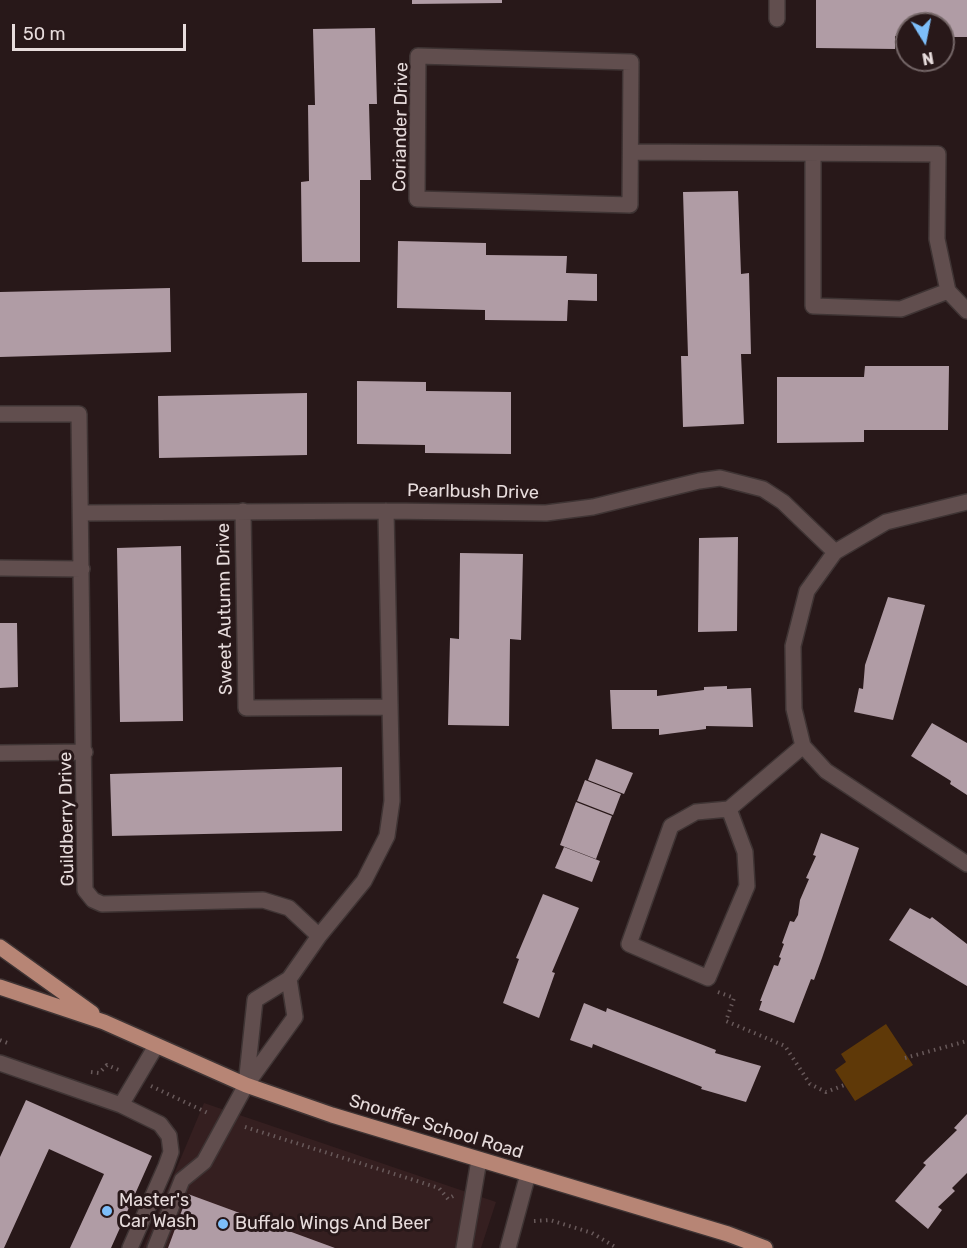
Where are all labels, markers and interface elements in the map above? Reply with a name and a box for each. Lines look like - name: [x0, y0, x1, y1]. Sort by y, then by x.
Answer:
- scale bar: [15, 12, 189, 50]
- north arrow: [895, 12, 955, 72]
- text: 50 m: [23, 23, 66, 45]
- text: N: [921, 48, 935, 69]
- street label: Coriander Drive: [389, 62, 413, 192]
- street label: Pearlbush Drive: [407, 480, 539, 504]
- street label: Sweet Autumn Drive: [213, 523, 237, 695]
- street label: Guildberry Drive: [55, 751, 79, 887]
- street label: Snouffer School Road: [346, 1090, 526, 1164]
- place label: Master's Car Wash: [119, 1190, 196, 1232]
- marker: Master's Car Wash: [100, 1204, 114, 1218]
- place label: Buffalo Wings And Beer: [235, 1213, 430, 1235]
- marker: Buffalo Wings And Beer: [216, 1217, 230, 1231]

